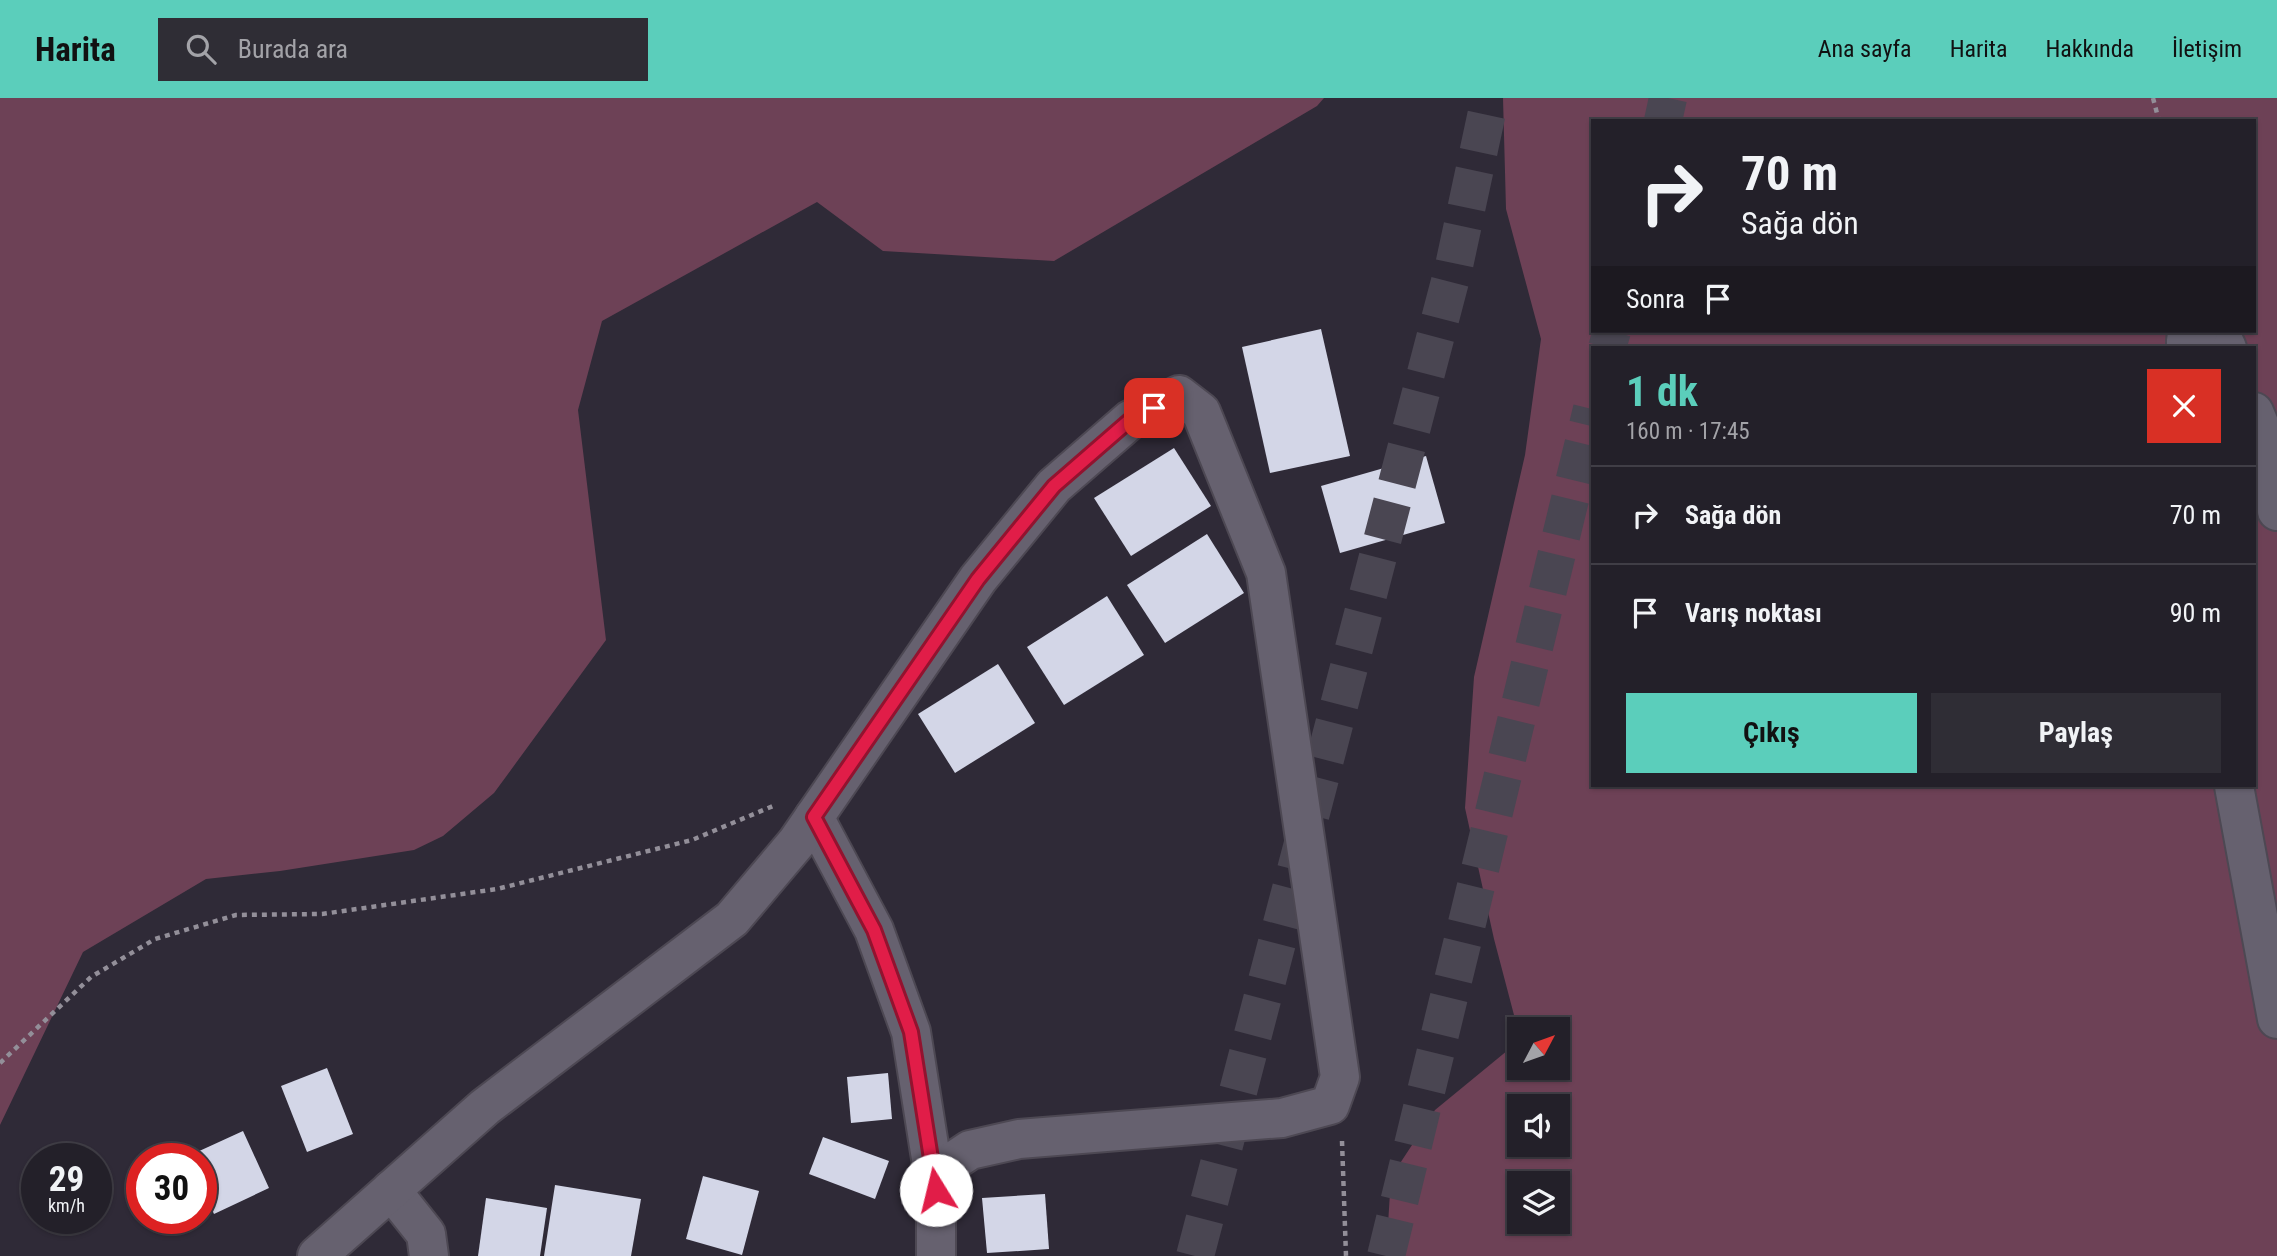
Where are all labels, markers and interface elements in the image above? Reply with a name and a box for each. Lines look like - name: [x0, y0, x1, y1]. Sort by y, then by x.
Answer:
- search box: [158, 18, 648, 81]
- text: Harita: [35, 30, 116, 69]
- icon: search: [182, 30, 220, 68]
- text: Burada ara: [238, 34, 348, 64]
- text: Ana sayfa: [1818, 35, 1912, 63]
- text: Harita: [1950, 35, 2007, 63]
- text: Hakkında: [2045, 35, 2134, 63]
- text: İletişim: [2172, 35, 2242, 63]
- text: 70 m: [1741, 145, 1838, 202]
- icon: right: [1626, 147, 1717, 238]
- text: Sağa dön: [1741, 204, 1859, 242]
- icon: arrive: [1699, 280, 1737, 318]
- text: Sonra: [1626, 284, 1685, 314]
- text: 1 dk: [1626, 367, 1698, 416]
- button: close: [2147, 369, 2221, 443]
- pin: [1124, 378, 1184, 438]
- icon: arrive: [1135, 389, 1173, 427]
- text: 160 m · 17:45: [1626, 418, 1750, 445]
- icon: right: [1626, 496, 1664, 534]
- text: Sağa dön: [1685, 500, 1781, 530]
- text: 70 m: [2170, 500, 2221, 530]
- icon: arrive: [1626, 594, 1664, 632]
- text: Varış noktası: [1685, 598, 1822, 628]
- text: 90 m: [2170, 598, 2221, 628]
- button: Çıkış: [1626, 693, 1917, 773]
- button: Paylaş: [1931, 693, 2221, 773]
- north arrow: [1507, 1017, 1570, 1080]
- map controls: [1507, 1017, 1570, 1234]
- button: sound: [1507, 1094, 1570, 1157]
- speed limit sign: 30: [126, 1143, 217, 1234]
- position arrow: [899, 1153, 973, 1227]
- text: 29: [49, 1159, 84, 1200]
- button: layers: [1507, 1171, 1570, 1234]
- text: km/h: [48, 1195, 85, 1216]

